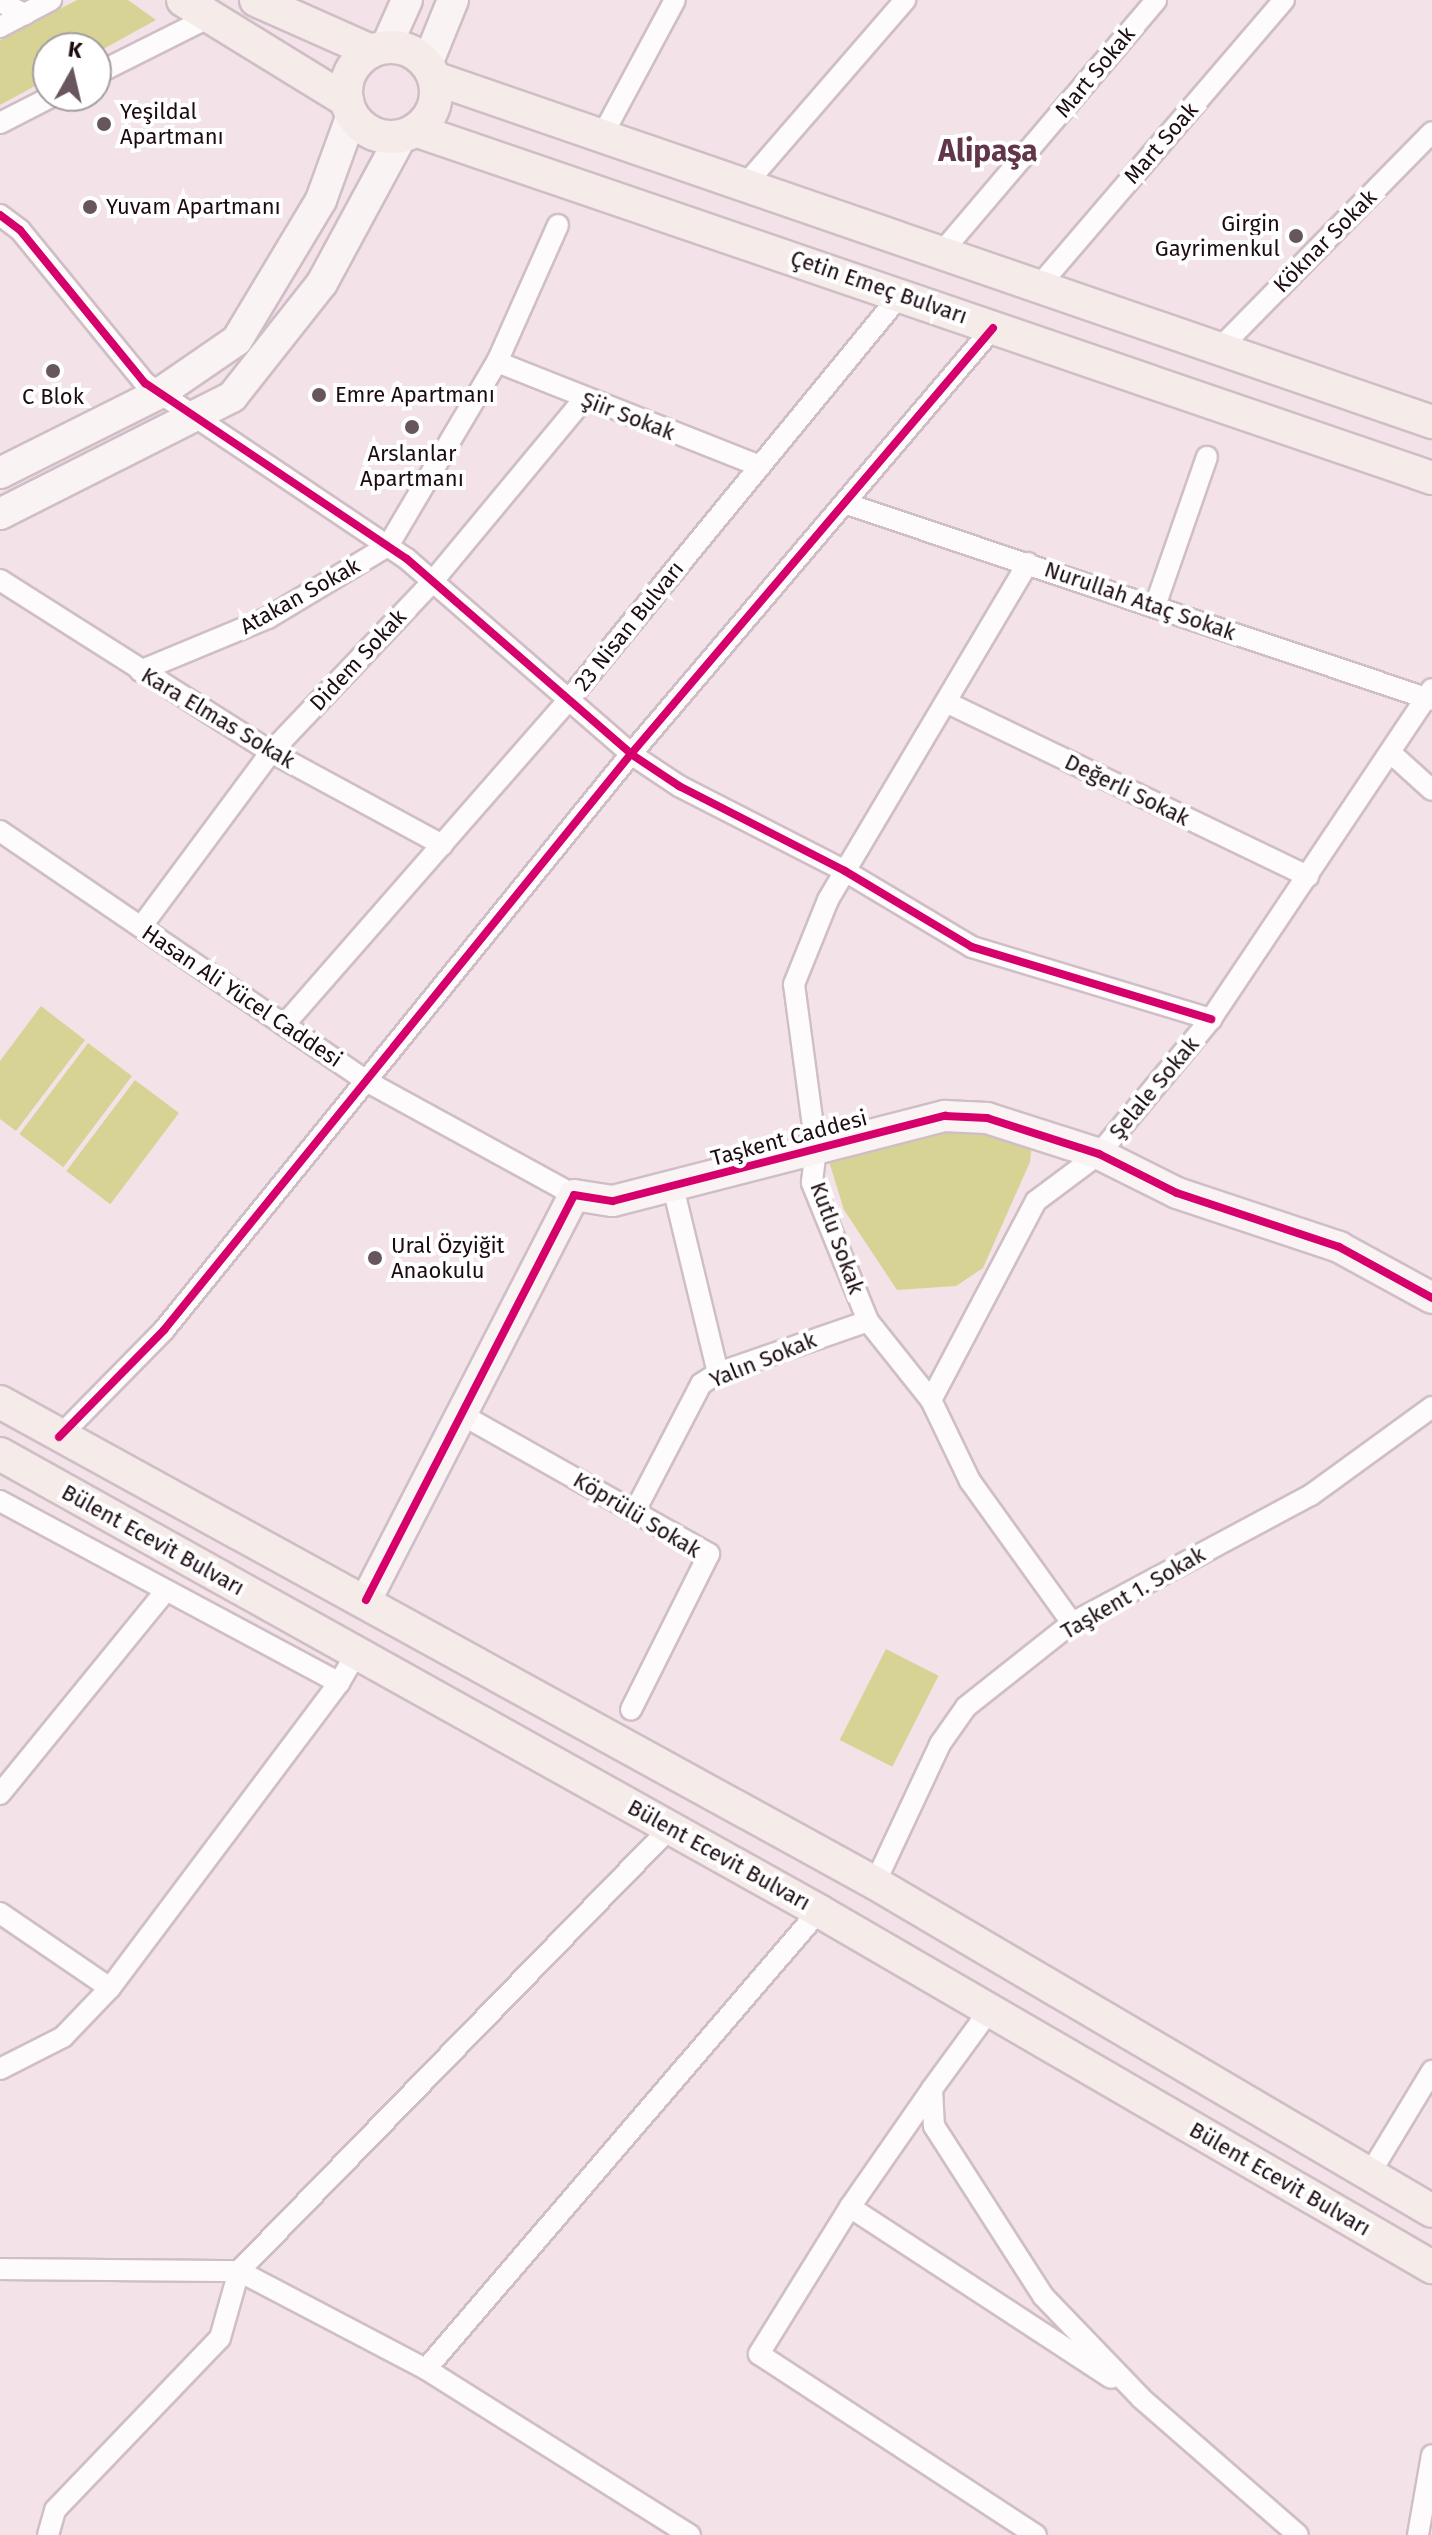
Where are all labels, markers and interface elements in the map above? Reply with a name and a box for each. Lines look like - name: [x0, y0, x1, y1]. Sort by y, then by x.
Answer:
- street label: Mart Sokak: [1049, 21, 1141, 123]
- north arrow: [32, 32, 112, 112]
- text: K: [66, 35, 84, 64]
- street label: Mart Soak: [1118, 97, 1204, 189]
- place label: Yeşildal Apartmanı: [120, 98, 224, 150]
- marker: Yeşildal Apartmanı: [95, 115, 113, 133]
- district label: Alipaşa: [938, 133, 1038, 169]
- street label: Köknar Sokak: [1268, 184, 1382, 298]
- place label: Yuvam Apartmanı: [106, 194, 281, 220]
- marker: Yuvam Apartmanı: [81, 198, 99, 216]
- place label: Girgin Gayrimenkul: [1155, 210, 1280, 262]
- marker: Girgin Gayrimenkul: [1287, 227, 1305, 245]
- street label: Çetin Emeç Bulvarı: [787, 244, 971, 330]
- marker: C Blok: [44, 362, 62, 380]
- place label: Emre Apartmanı: [335, 382, 495, 408]
- place label: C Blok: [22, 384, 84, 410]
- marker: Emre Apartmanı: [310, 386, 328, 404]
- street label: Şiir Sokak: [578, 386, 678, 446]
- marker: Arslanlar Apartmanı: [403, 418, 421, 436]
- place label: Arslanlar Apartmanı: [360, 440, 464, 492]
- street label: Atakan Sokak: [235, 552, 365, 640]
- street label: 23 Nisan Bulvarı: [569, 556, 689, 696]
- street label: Nurullah Ataç Sokak: [1041, 556, 1239, 646]
- street label: Didem Sokak: [304, 604, 412, 716]
- street label: Kara Elmas Sokak: [137, 662, 299, 774]
- street label: Değerli Sokak: [1060, 748, 1194, 832]
- street label: Hasan Ali Yücel Caddesi: [137, 919, 347, 1073]
- street label: Şelale Sokak: [1104, 1032, 1204, 1144]
- street label: Taşkent Caddesi: [708, 1104, 870, 1172]
- street label: Kutlu Sokak: [805, 1178, 869, 1298]
- place label: Ural Özyiğit Anaokulu: [391, 1232, 505, 1284]
- marker: Ural Özyiğit Anaokulu: [366, 1249, 384, 1267]
- street label: Yalın Sokak: [706, 1327, 820, 1393]
- street label: Köprülü Sokak: [569, 1467, 705, 1563]
- street label: Bülent Ecevit Bulvarı: [57, 1479, 249, 1601]
- street label: Taşkent 1. Sokak: [1056, 1541, 1210, 1645]
- street label: Bülent Ecevit Bulvarı: [623, 1794, 815, 1916]
- street label: Bülent Ecevit Bulvarı: [1185, 2116, 1375, 2242]

